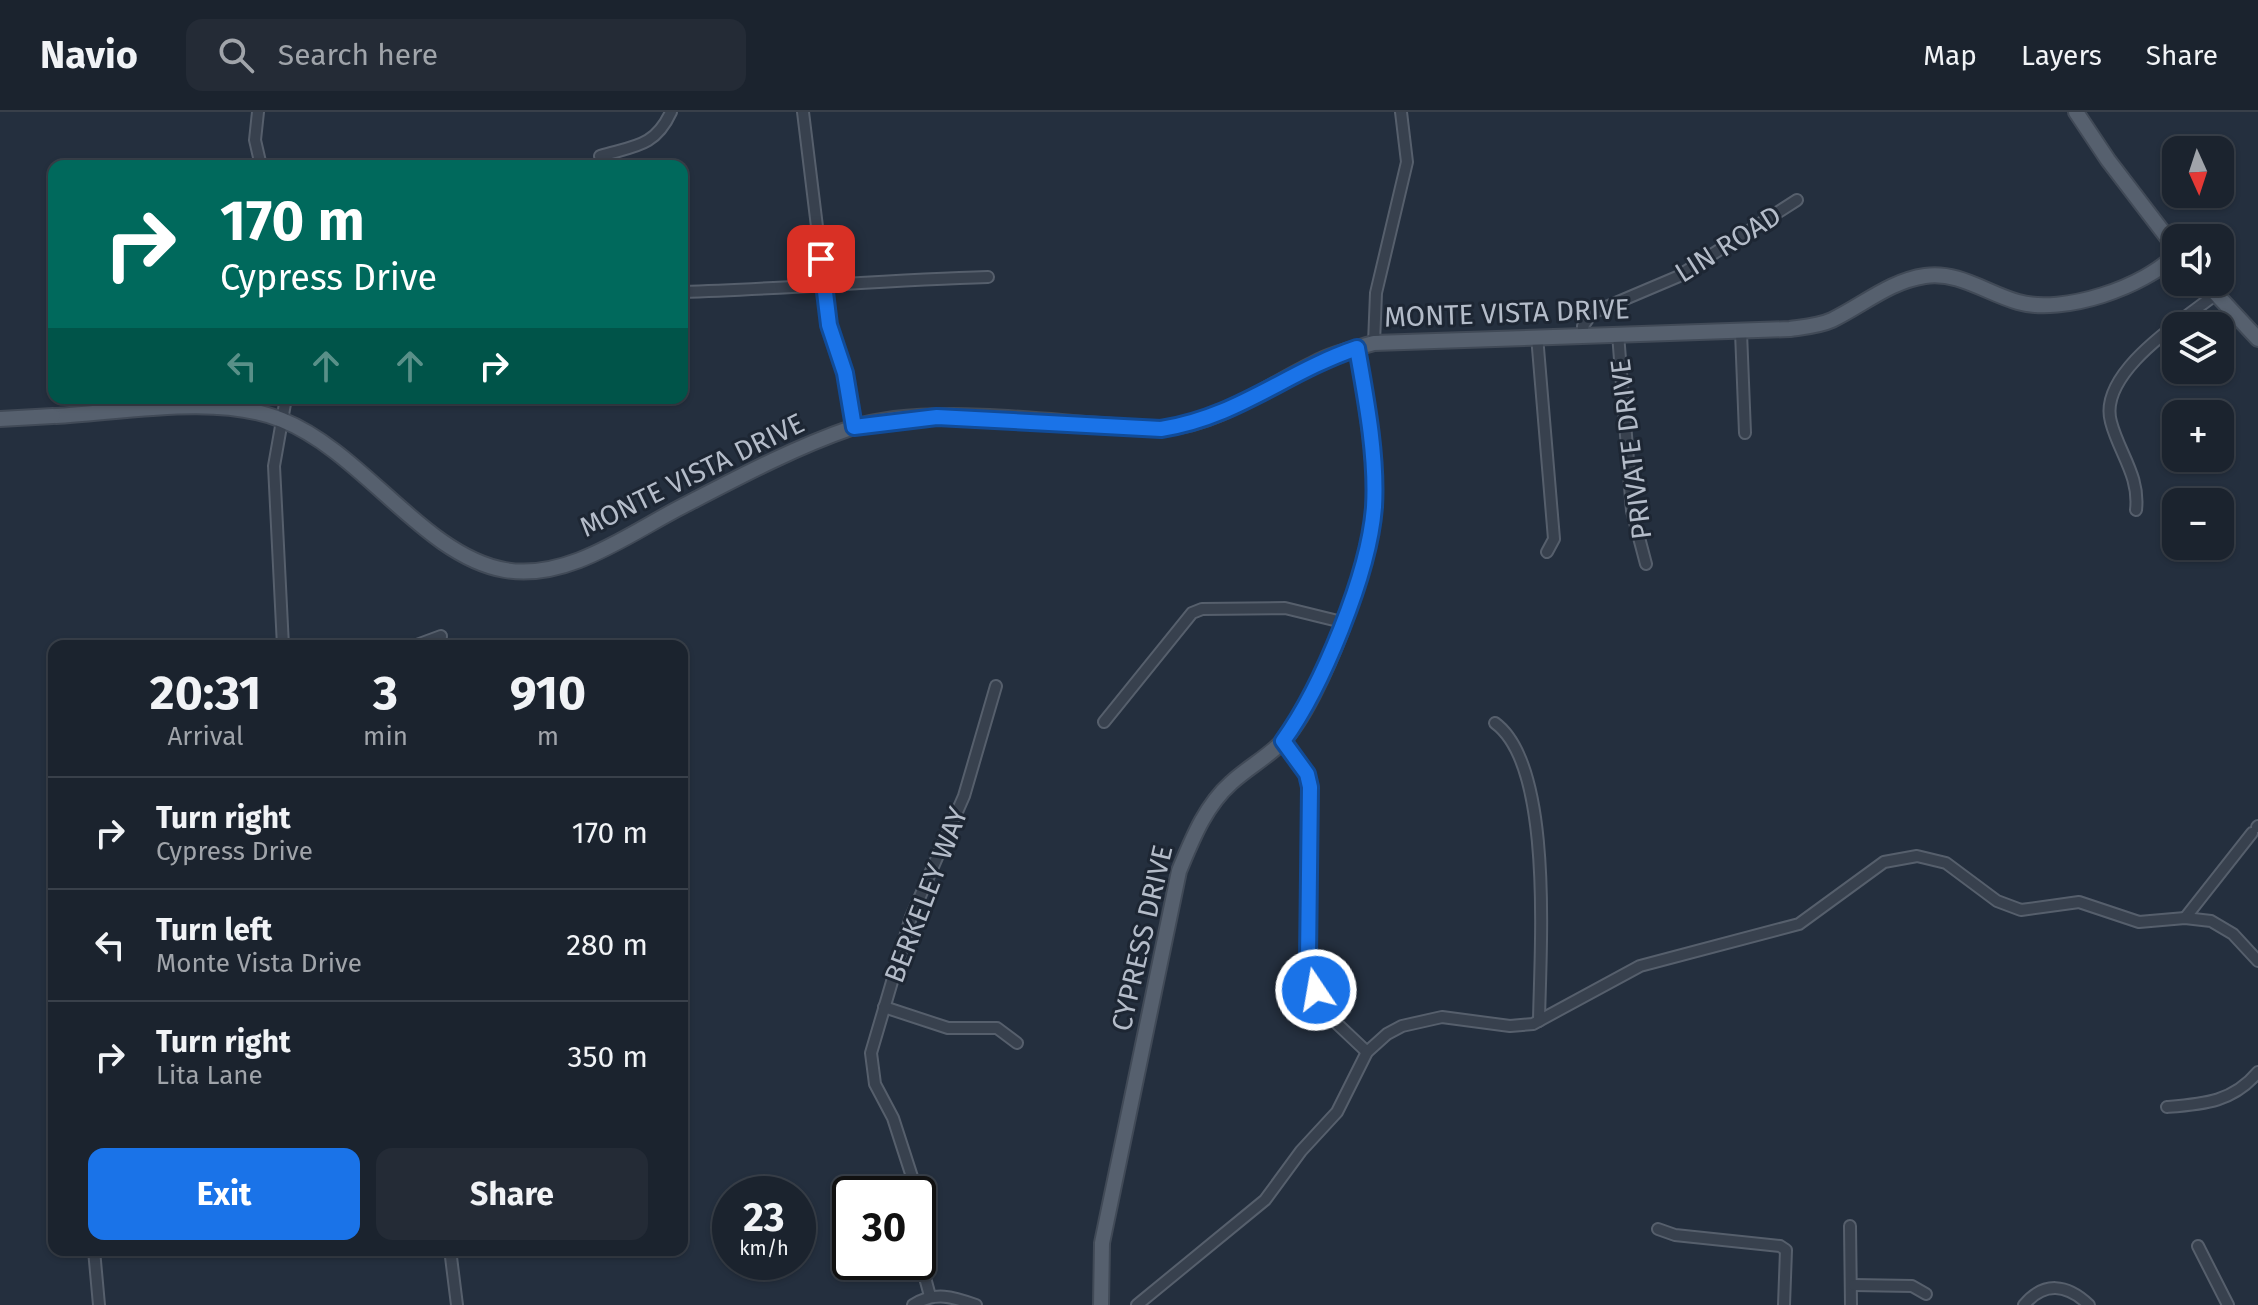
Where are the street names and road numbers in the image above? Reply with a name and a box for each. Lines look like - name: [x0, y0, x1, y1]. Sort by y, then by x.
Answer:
- street label: LIN ROAD: [1669, 199, 1787, 289]
- street label: MONTE VISTA DRIVE: [1384, 292, 1630, 334]
- street label: PRIVATE DRIVE: [1604, 357, 1658, 541]
- street label: MONTE VISTA DRIVE: [574, 406, 810, 544]
- street label: BERKELEY WAY: [877, 802, 975, 987]
- street label: CYPRESS DRIVE: [1105, 842, 1179, 1034]

